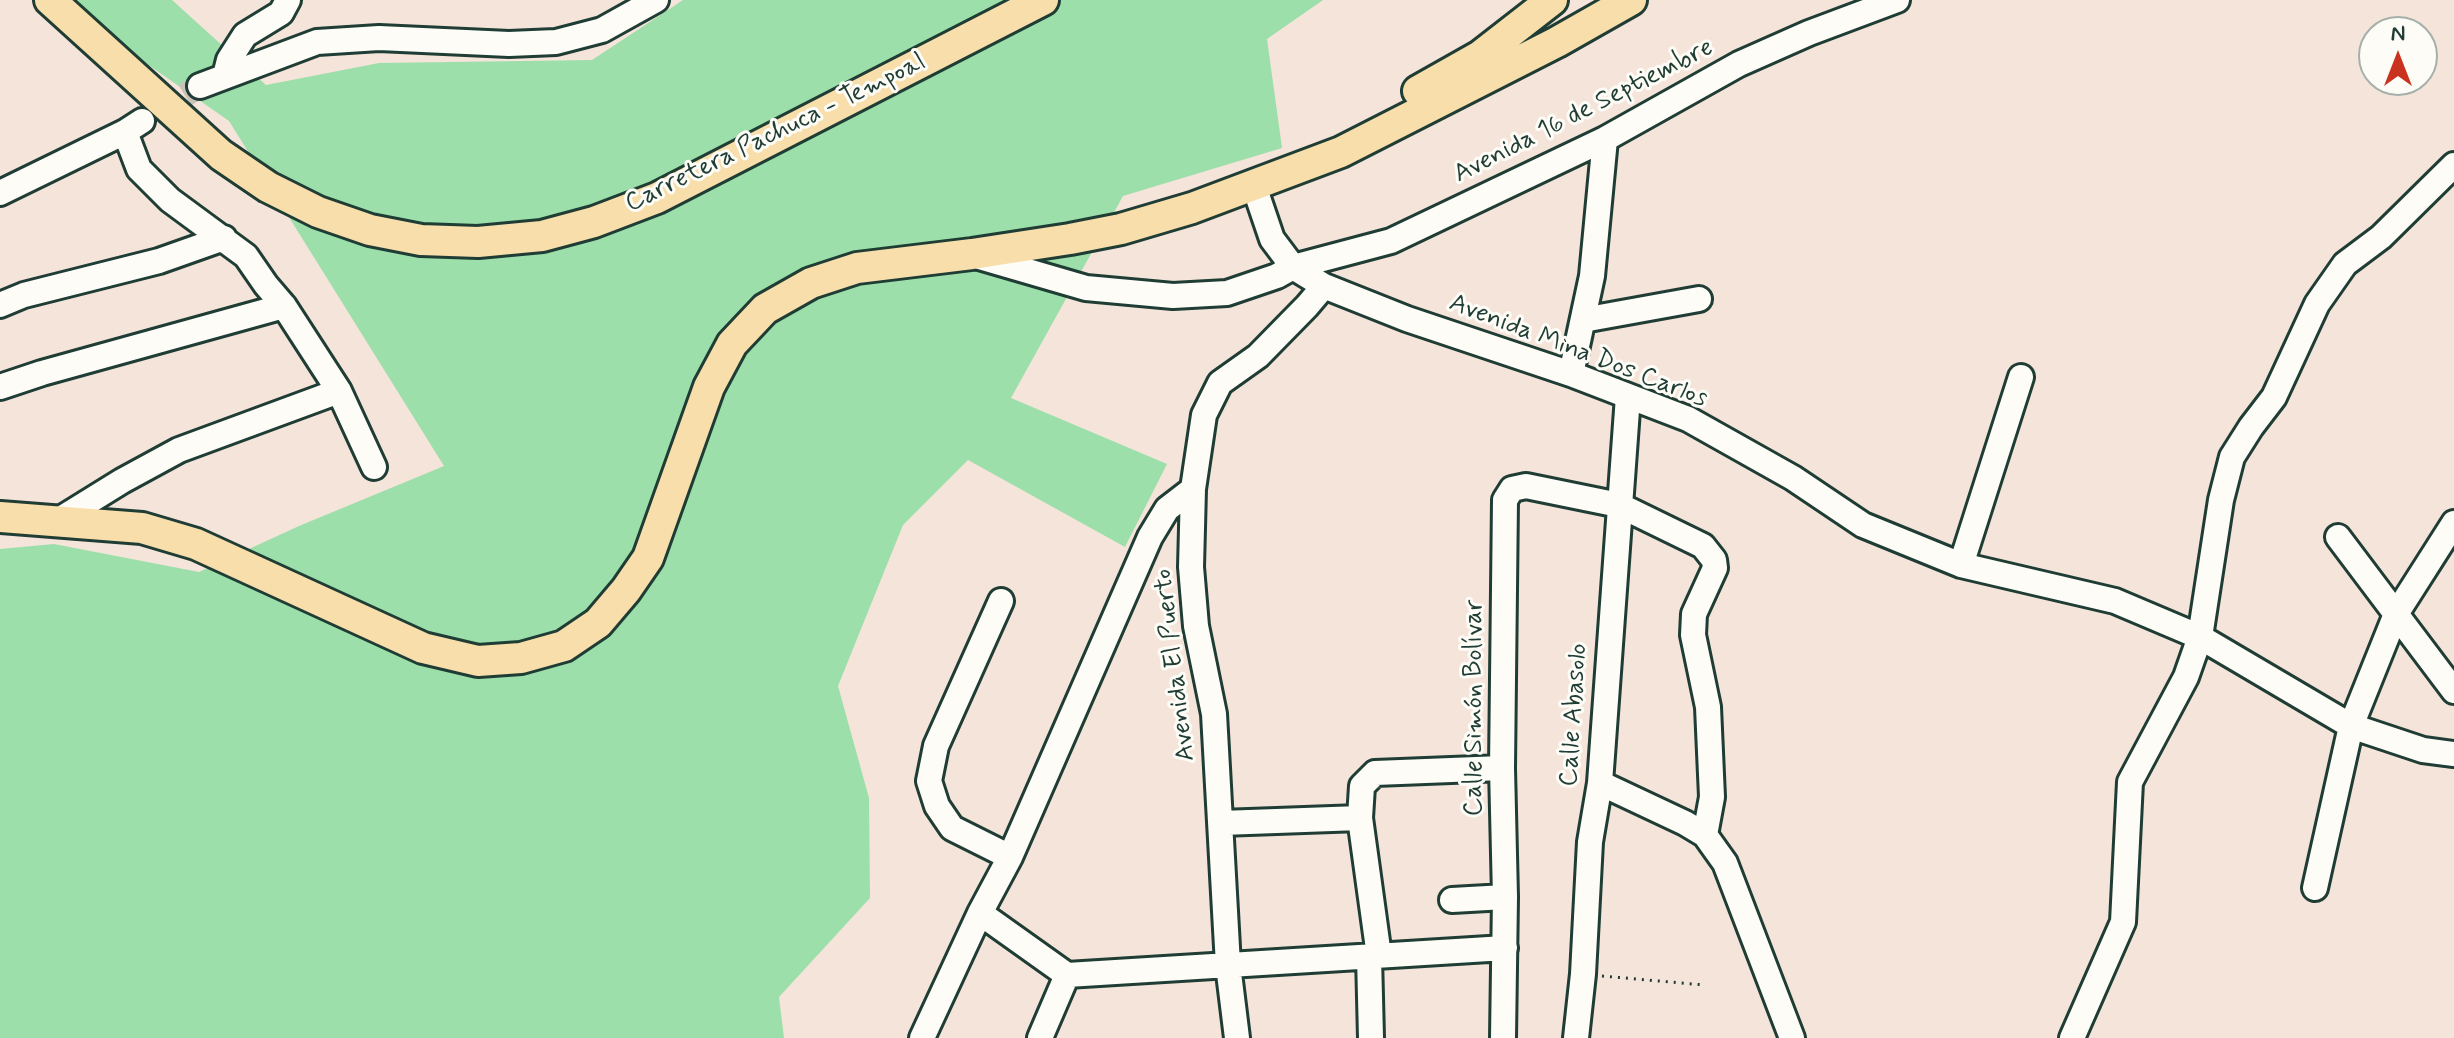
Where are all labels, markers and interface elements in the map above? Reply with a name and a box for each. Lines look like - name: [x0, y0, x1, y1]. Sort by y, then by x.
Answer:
- north arrow: [2358, 16, 2438, 96]
- text: N: [2391, 20, 2405, 48]
- street label: Avenida 16 de Septiembre: [1449, 33, 1719, 191]
- street label: Carretera Pachuca - Tempoal: [621, 48, 931, 220]
- street label: Avenida Mina Dos Carlos: [1444, 288, 1712, 416]
- street label: Avenida El Puerto: [1149, 567, 1203, 763]
- street label: Calle Simón Bolívar: [1460, 600, 1492, 816]
- street label: Calle Abasolo: [1554, 642, 1596, 788]

